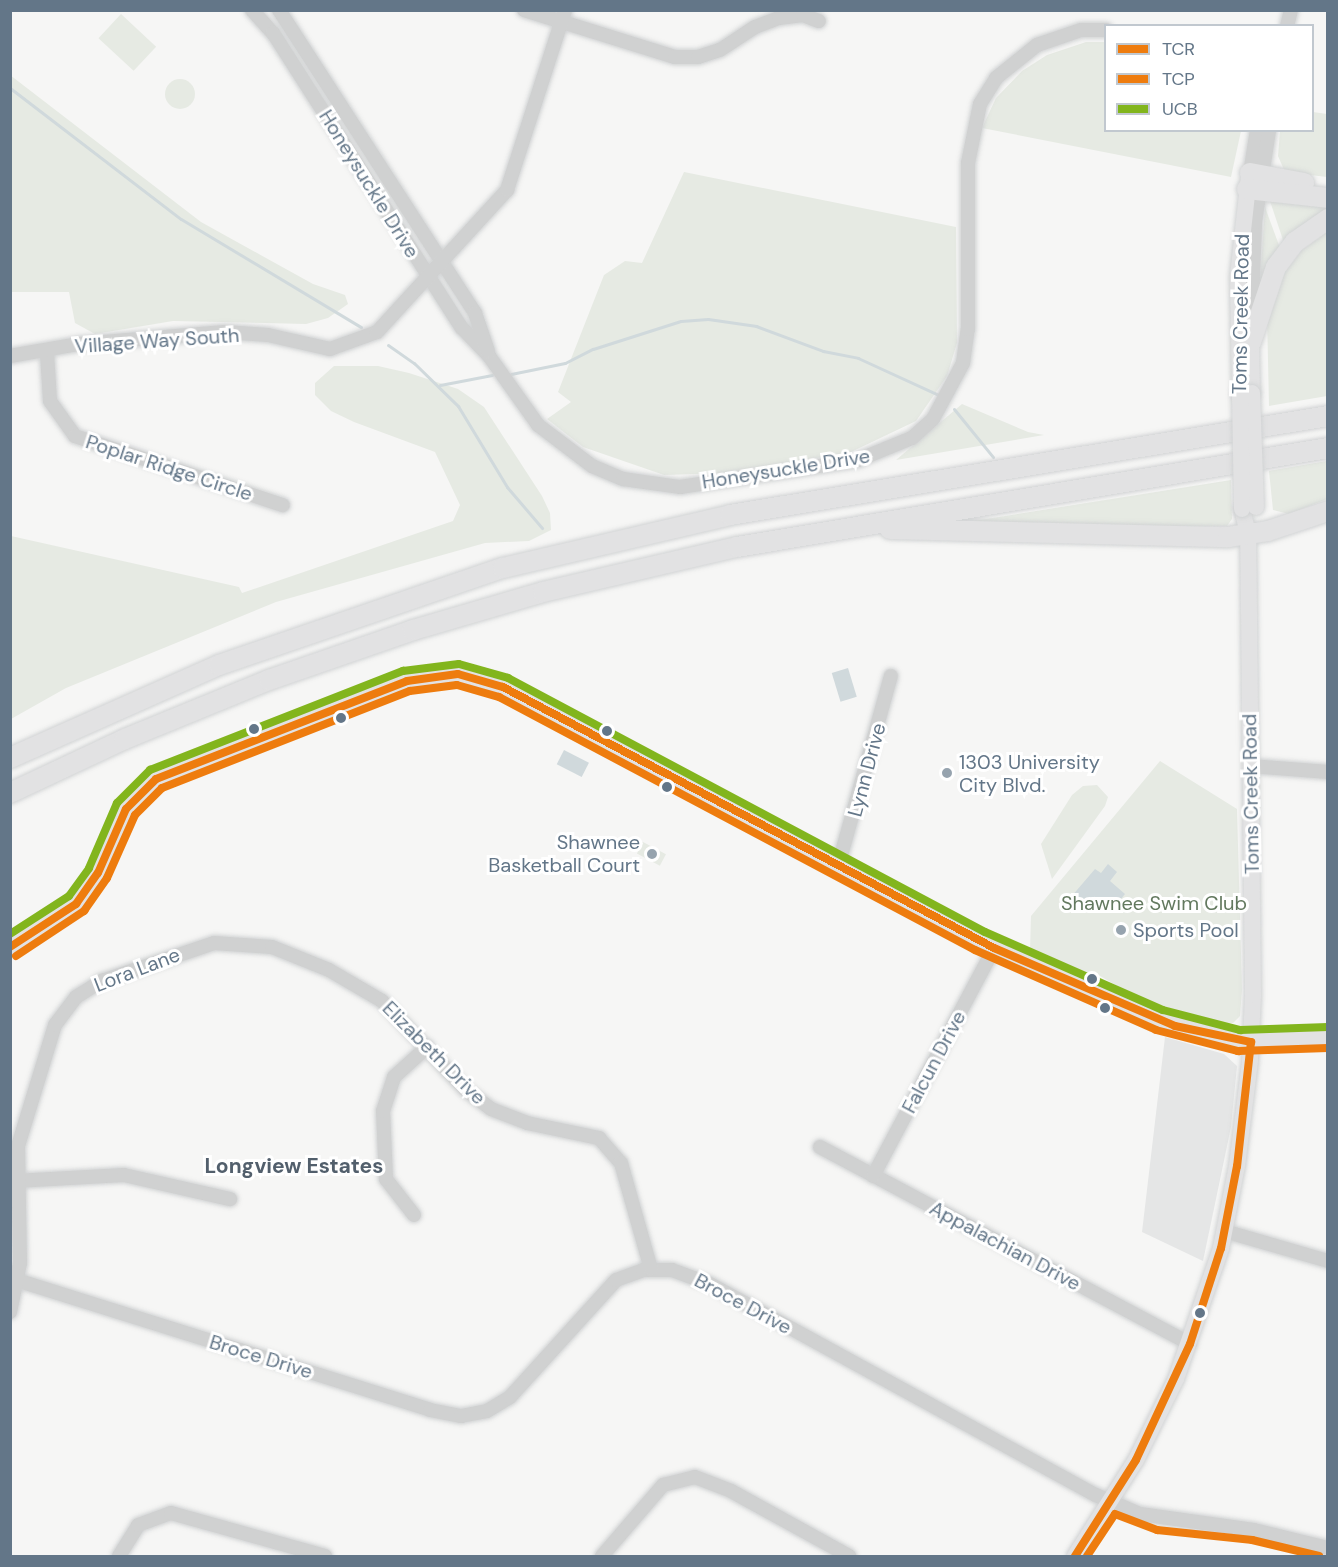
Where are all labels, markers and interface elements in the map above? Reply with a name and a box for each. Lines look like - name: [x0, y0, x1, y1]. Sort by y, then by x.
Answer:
- legend: [1104, 24, 1314, 132]
- text: TCR: [1162, 37, 1195, 61]
- text: TCP: [1162, 67, 1195, 91]
- text: UCB: [1162, 97, 1198, 121]
- street label: Honeysuckle Drive: [314, 106, 424, 262]
- street label: Toms Creek Road: [1228, 234, 1254, 394]
- street label: Village Way South: [74, 323, 240, 359]
- street label: Poplar Ridge Circle: [83, 430, 255, 506]
- street label: Honeysuckle Drive: [700, 444, 872, 494]
- unlabelled marker: [335, 712, 347, 724]
- street label: Toms Creek Road: [1238, 714, 1264, 874]
- street label: Lynn Drive: [843, 720, 891, 820]
- unlabelled marker: [248, 723, 260, 735]
- unlabelled marker: [601, 725, 613, 737]
- place label: 1303 University City Blvd.: [959, 750, 1100, 797]
- marker: 1303 University City Blvd.: [940, 766, 954, 780]
- unlabelled marker: [661, 781, 673, 793]
- place label: Shawnee Basketball Court: [488, 831, 640, 878]
- marker: Shawnee Basketball Court: [645, 847, 659, 861]
- park label: Shawnee Swim Club: [1061, 891, 1247, 915]
- place label: Sports Pool: [1133, 918, 1239, 942]
- marker: Sports Pool: [1114, 923, 1128, 937]
- street label: Lora Lane: [91, 943, 183, 997]
- unlabelled marker: [1086, 973, 1098, 985]
- street label: Elizabeth Drive: [377, 996, 491, 1110]
- unlabelled marker: [1099, 1002, 1111, 1014]
- street label: Falcun Drive: [897, 1007, 971, 1117]
- district label: Longview Estates: [205, 1153, 383, 1179]
- street label: Appalachian Drive: [925, 1196, 1085, 1296]
- street label: Broce Drive: [690, 1268, 796, 1340]
- unlabelled marker: [1194, 1307, 1206, 1319]
- street label: Broce Drive: [207, 1330, 315, 1384]

